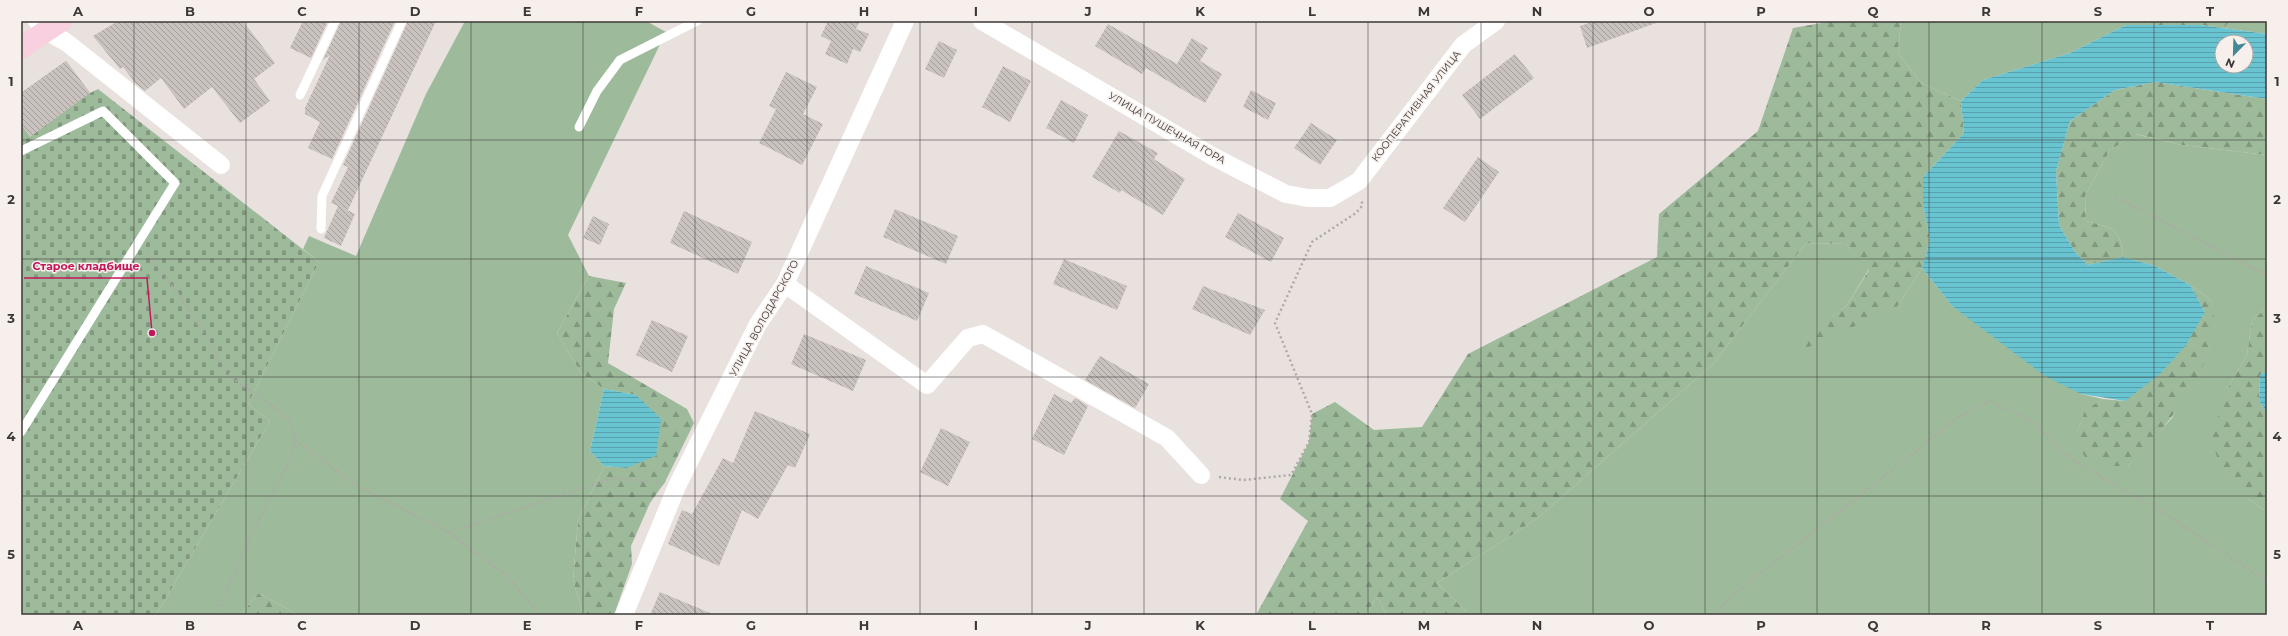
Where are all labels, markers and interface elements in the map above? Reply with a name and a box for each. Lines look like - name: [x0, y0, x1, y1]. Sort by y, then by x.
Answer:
- text: A: [72, 3, 84, 19]
- text: B: [185, 3, 195, 19]
- text: C: [297, 3, 307, 19]
- text: D: [410, 3, 421, 19]
- text: E: [523, 3, 532, 19]
- text: F: [635, 3, 643, 19]
- text: G: [746, 3, 756, 19]
- text: H: [859, 3, 869, 19]
- text: I: [974, 3, 978, 19]
- text: J: [1083, 3, 1092, 19]
- text: K: [1195, 3, 1205, 19]
- text: L: [1308, 3, 1316, 19]
- text: M: [1418, 3, 1430, 19]
- text: N: [1532, 3, 1542, 19]
- text: O: [1644, 3, 1655, 19]
- text: P: [1756, 3, 1766, 19]
- text: Q: [1868, 3, 1879, 19]
- text: R: [1981, 3, 1991, 19]
- text: S: [2094, 3, 2102, 19]
- text: T: [2206, 3, 2214, 19]
- north arrow: [2214, 34, 2254, 74]
- street label: КООПЕРАТИВНАЯ УЛИЦА: [1369, 47, 1464, 164]
- text: N: [2223, 55, 2237, 71]
- text: 1: [8, 73, 14, 89]
- text: 1: [2274, 73, 2280, 89]
- street label: УЛИЦА ПУШЕЧНАЯ ГОРА: [1106, 89, 1228, 167]
- text: 2: [7, 191, 15, 207]
- text: 2: [2273, 191, 2281, 207]
- callout: Старое кладбище: [24, 255, 147, 278]
- street label: УЛИЦА ВОЛОДАРСКОГО: [727, 257, 801, 379]
- text: Старое кладбище: [32, 259, 140, 273]
- text: 3: [6, 310, 15, 326]
- text: 3: [2272, 310, 2281, 326]
- text: 4: [7, 428, 16, 444]
- text: 4: [2273, 428, 2282, 444]
- text: 5: [7, 546, 15, 562]
- text: 5: [2273, 546, 2281, 562]
- text: A: [72, 617, 84, 633]
- text: B: [185, 617, 195, 633]
- text: C: [297, 617, 307, 633]
- text: D: [410, 617, 421, 633]
- text: E: [523, 617, 532, 633]
- text: F: [635, 617, 643, 633]
- text: G: [746, 617, 756, 633]
- text: H: [859, 617, 869, 633]
- text: I: [974, 617, 978, 633]
- text: J: [1083, 617, 1092, 633]
- text: K: [1195, 617, 1205, 633]
- text: L: [1308, 617, 1316, 633]
- text: M: [1418, 617, 1430, 633]
- text: N: [1532, 617, 1542, 633]
- text: O: [1644, 617, 1655, 633]
- text: P: [1756, 617, 1766, 633]
- text: Q: [1868, 617, 1879, 633]
- text: R: [1981, 617, 1991, 633]
- text: S: [2094, 617, 2102, 633]
- text: T: [2206, 617, 2214, 633]

